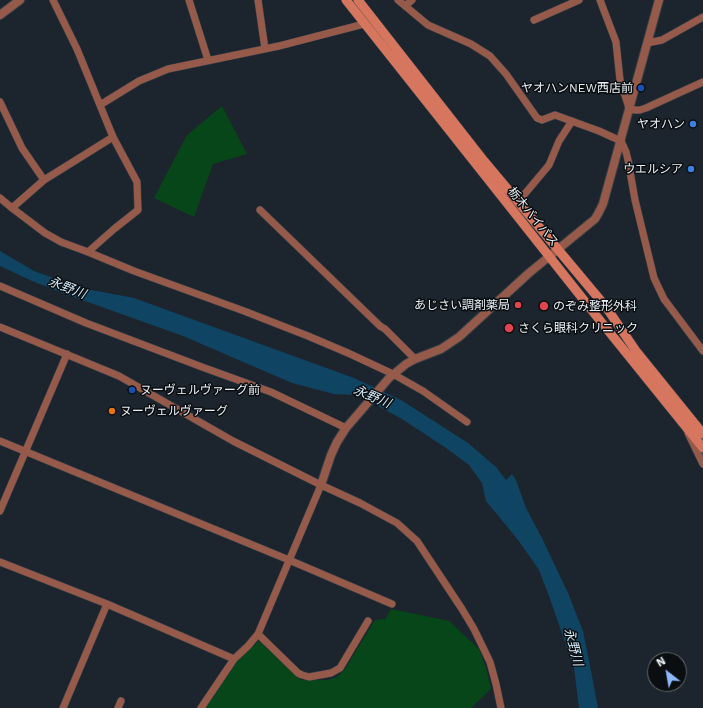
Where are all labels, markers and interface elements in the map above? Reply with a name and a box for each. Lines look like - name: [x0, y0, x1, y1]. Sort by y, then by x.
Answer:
- place label: ヤオハンNEW西店前: [521, 81, 633, 95]
- marker: ヤオハンNEW西店前: [636, 83, 646, 93]
- place label: ヤオハン: [637, 117, 685, 131]
- marker: ヤオハン: [688, 119, 698, 129]
- place label: ウエルシア: [623, 162, 683, 176]
- marker: ウエルシア: [686, 164, 696, 174]
- street label: 栃木バイパス: [505, 184, 561, 250]
- water label: 永野川: [46, 274, 88, 302]
- place label: あじさい調剤薬局: [414, 298, 510, 312]
- place label: のぞみ整形外科: [553, 299, 637, 313]
- marker: あじさい調剤薬局: [513, 300, 523, 310]
- marker: のぞみ整形外科: [538, 300, 550, 312]
- place label: さくら眼科クリニック: [518, 321, 638, 335]
- marker: さくら眼科クリニック: [503, 322, 515, 334]
- water label: 永野川: [351, 382, 393, 412]
- place label: ヌーヴェルヴァーグ前: [140, 383, 260, 397]
- marker: ヌーヴェルヴァーグ前: [127, 385, 137, 395]
- place label: ヌーヴェルヴァーグ: [120, 404, 228, 418]
- marker: ヌーヴェルヴァーグ: [107, 406, 117, 416]
- water label: 永野川: [560, 626, 586, 668]
- north arrow: [647, 652, 687, 692]
- text: N: [654, 654, 668, 670]

